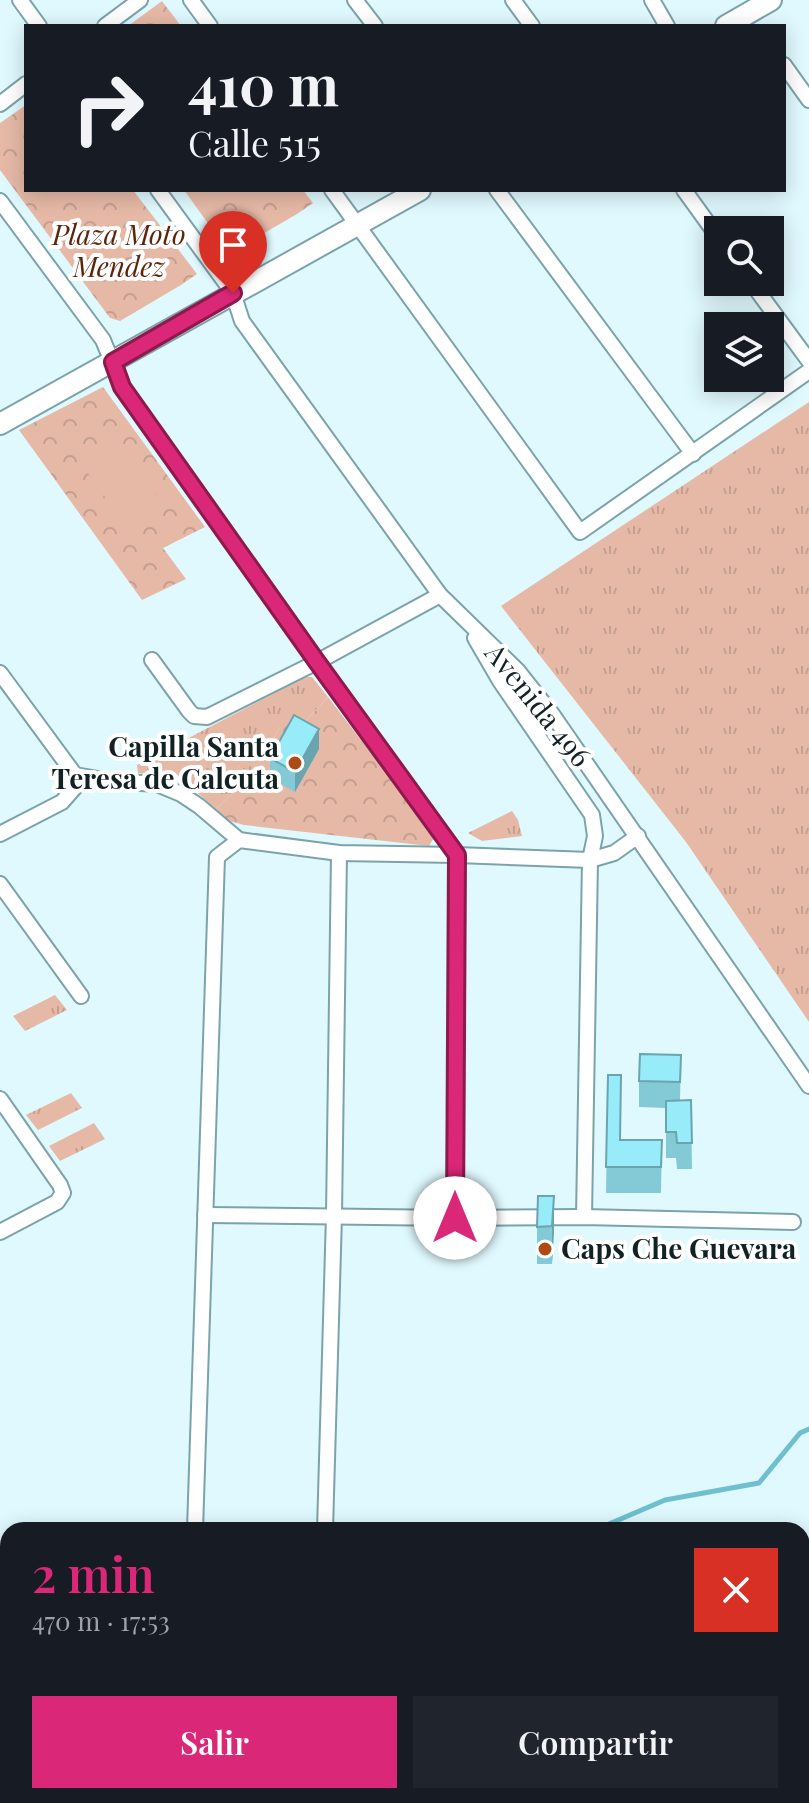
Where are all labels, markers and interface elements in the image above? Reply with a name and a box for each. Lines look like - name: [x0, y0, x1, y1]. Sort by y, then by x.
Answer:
- text: 410 m: [188, 46, 339, 121]
- icon: right: [56, 56, 160, 160]
- text: Calle 515: [188, 118, 321, 166]
- pin: [199, 211, 267, 293]
- park label: Plaza Moto Mendez: [51, 215, 186, 284]
- map controls: [704, 216, 784, 392]
- button: search: [704, 216, 784, 296]
- icon: arrive: [211, 223, 255, 267]
- button: layers: [704, 312, 784, 392]
- street label: Avenida 496: [477, 634, 600, 774]
- place label: Capilla Santa Teresa de Calcuta: [52, 727, 279, 796]
- marker: Capilla Santa Teresa de Calcuta: [286, 754, 304, 772]
- position arrow: [413, 1176, 497, 1260]
- place label: Caps Che Guevara: [561, 1229, 797, 1266]
- marker: Caps Che Guevara: [536, 1240, 554, 1258]
- text: 2 min: [32, 1541, 155, 1605]
- button: close: [694, 1548, 778, 1632]
- text: 470 m · 17:53: [32, 1603, 170, 1638]
- button: Salir: [32, 1696, 397, 1788]
- button: Compartir: [413, 1696, 778, 1788]

